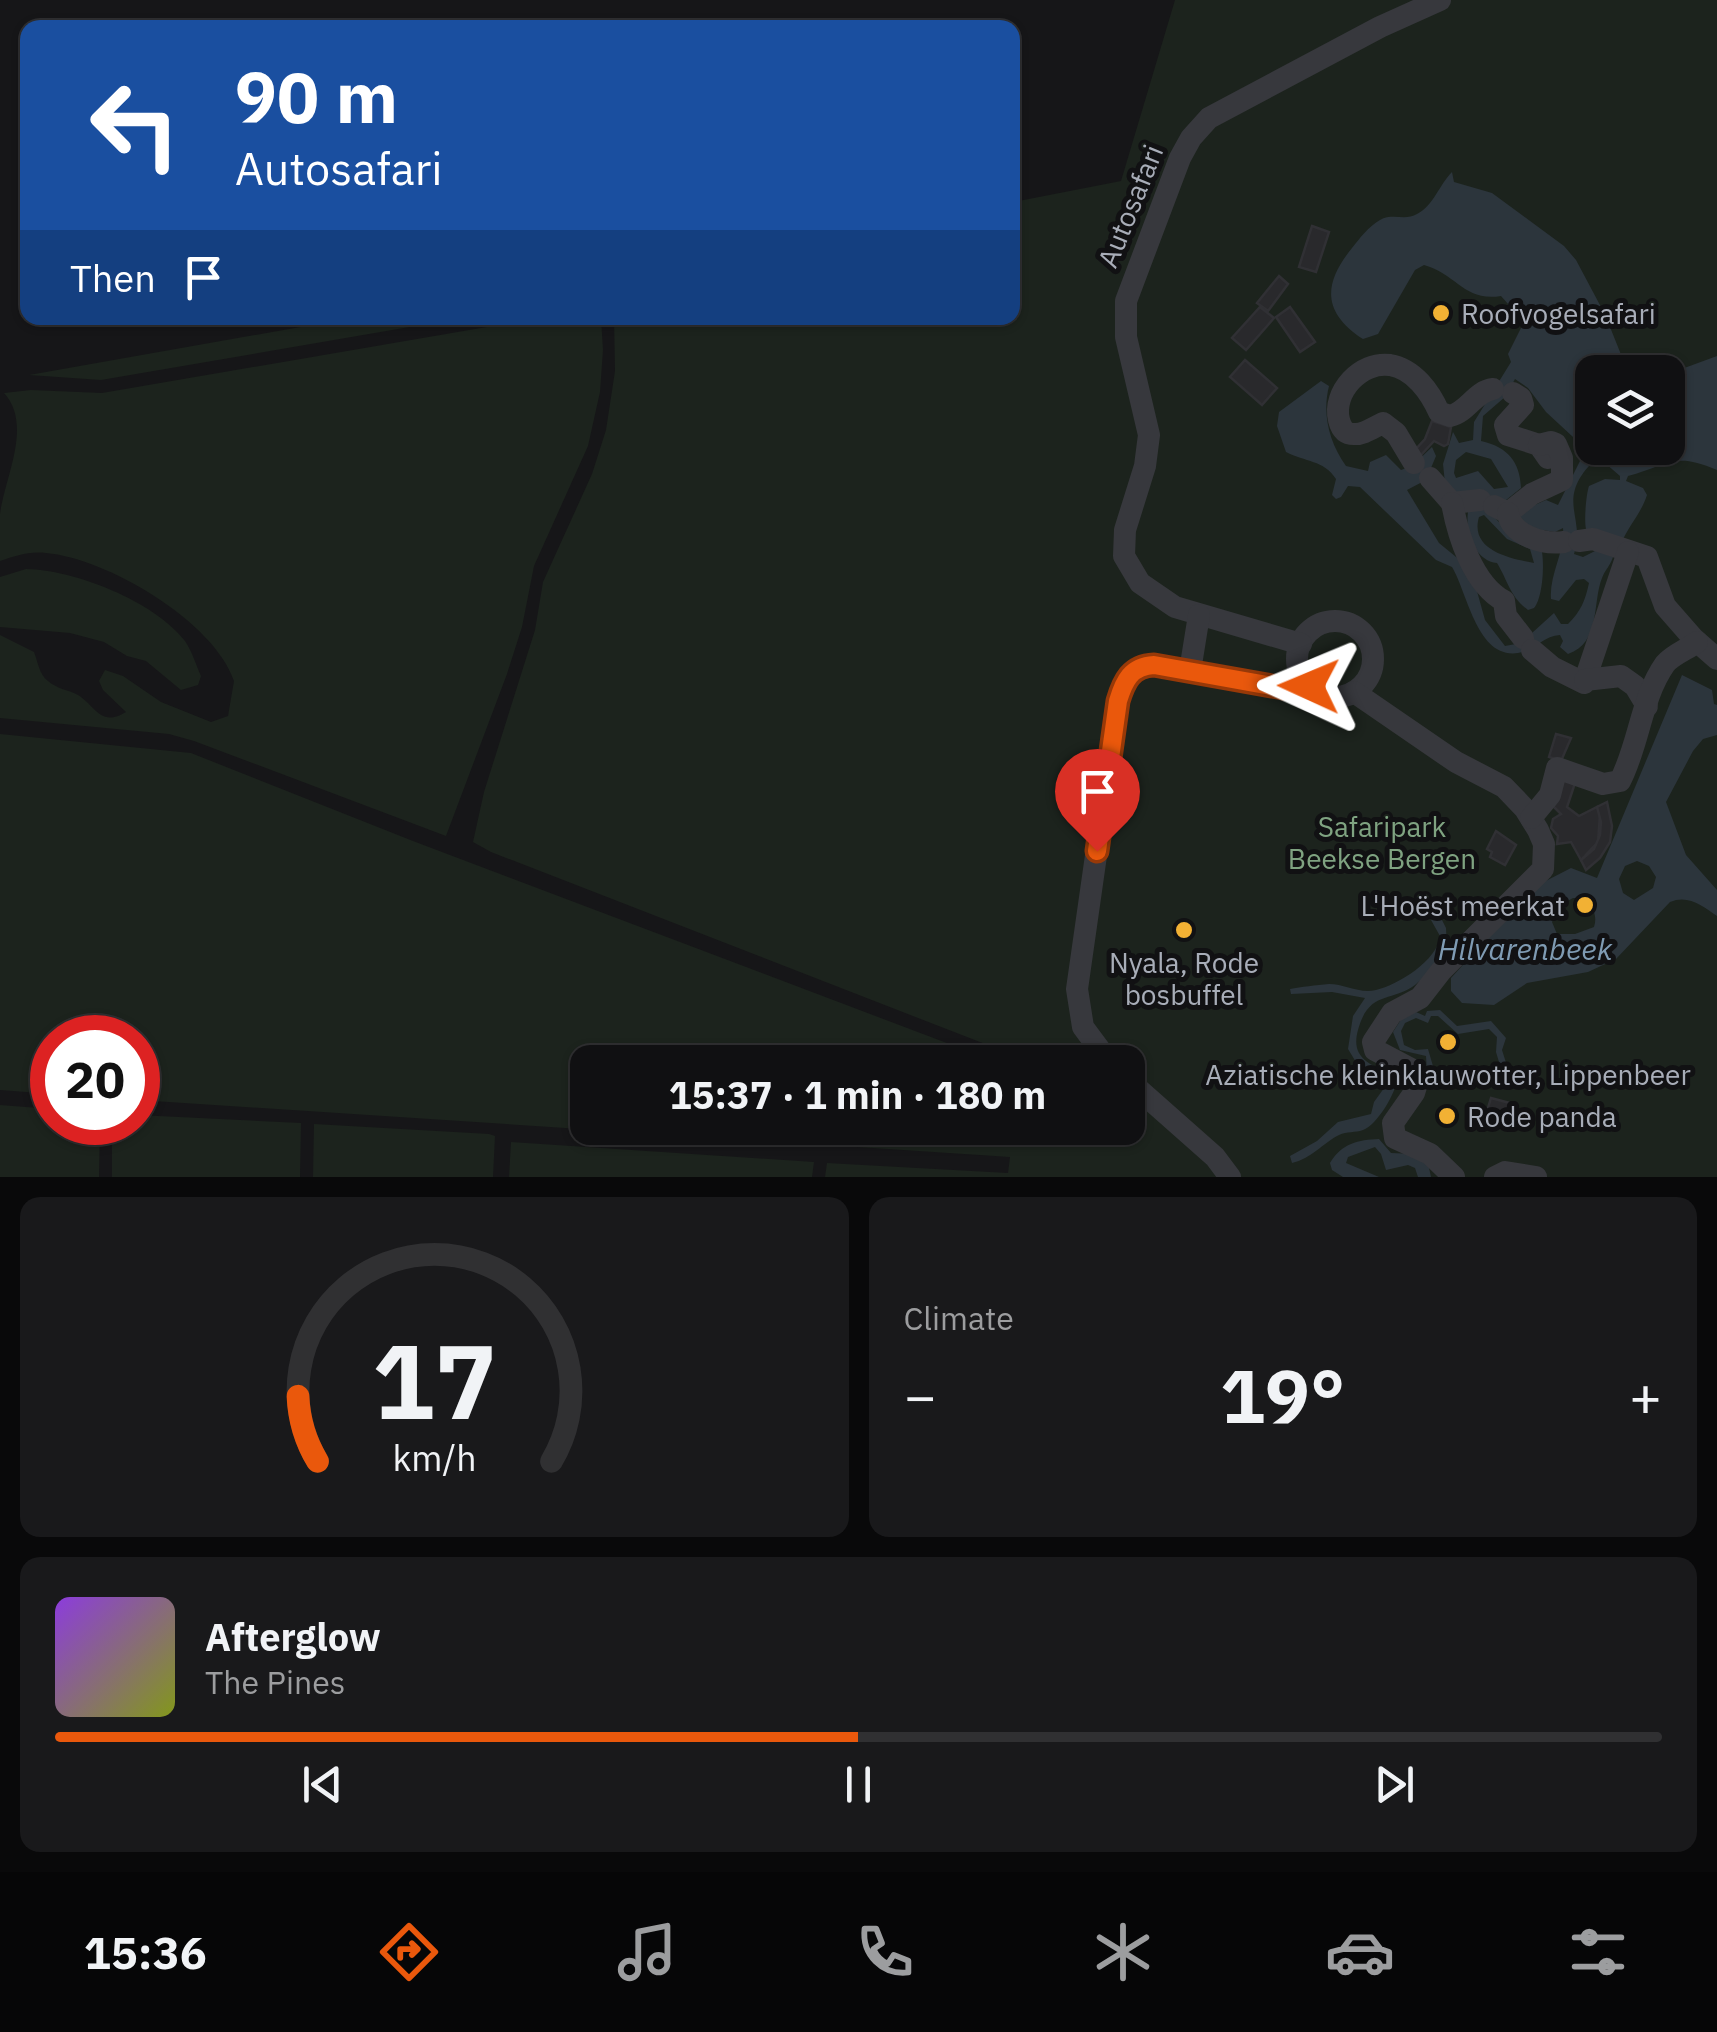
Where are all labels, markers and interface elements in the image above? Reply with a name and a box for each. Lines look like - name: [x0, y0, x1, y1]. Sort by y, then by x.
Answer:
- text: 90 m: [235, 51, 398, 142]
- icon: left: [70, 60, 200, 190]
- text: Autosafari: [235, 139, 443, 197]
- street label: Autosafari: [1089, 139, 1171, 273]
- icon: arrive: [176, 250, 231, 305]
- text: Then: [70, 253, 156, 302]
- place label: Roofvogelsafari: [1461, 295, 1656, 332]
- marker: Roofvogelsafari: [1430, 302, 1452, 324]
- map controls: [1575, 355, 1685, 465]
- button: layers: [1575, 355, 1685, 465]
- position arrow: [1257, 634, 1361, 738]
- pin: [1055, 749, 1140, 852]
- icon: arrive: [1070, 764, 1125, 819]
- park label: Safaripark Beekse Bergen: [1288, 808, 1476, 877]
- place label: L'Hoëst meerkat: [1361, 887, 1565, 924]
- marker: L'Hoëst meerkat: [1574, 894, 1596, 916]
- marker: Nyala, Rode bosbuffel: [1173, 919, 1195, 941]
- water label: Hilvarenbeek: [1438, 929, 1613, 968]
- place label: Nyala, Rode bosbuffel: [1109, 944, 1259, 1013]
- speed limit sign: 20: [30, 1015, 160, 1145]
- marker: Aziatische kleinklauwotter, Lippenbeer: [1437, 1031, 1459, 1053]
- place label: Aziatische kleinklauwotter, Lippenbeer: [1205, 1056, 1691, 1093]
- text: 15:37 · 1 min · 180 m: [669, 1070, 1046, 1119]
- place label: Rode panda: [1467, 1098, 1617, 1135]
- marker: Rode panda: [1436, 1105, 1458, 1127]
- text: Climate: [904, 1297, 1014, 1339]
- text: 17: [372, 1312, 497, 1448]
- text: 19°: [1220, 1346, 1345, 1444]
- text: −: [904, 1360, 937, 1431]
- text: +: [1629, 1360, 1662, 1431]
- text: km/h: [392, 1434, 476, 1481]
- text: Afterglow: [205, 1612, 381, 1661]
- text: The Pines: [205, 1661, 345, 1703]
- icon: previous: [295, 1757, 350, 1812]
- icon: pause: [831, 1757, 886, 1812]
- icon: next: [1367, 1757, 1422, 1812]
- icon: directions: [374, 1917, 444, 1987]
- icon: music: [612, 1917, 682, 1987]
- icon: phone: [850, 1917, 920, 1987]
- icon: climate: [1088, 1917, 1158, 1987]
- icon: car: [1325, 1917, 1395, 1987]
- icon: filters: [1563, 1917, 1633, 1987]
- text: 15:36: [84, 1923, 207, 1981]

